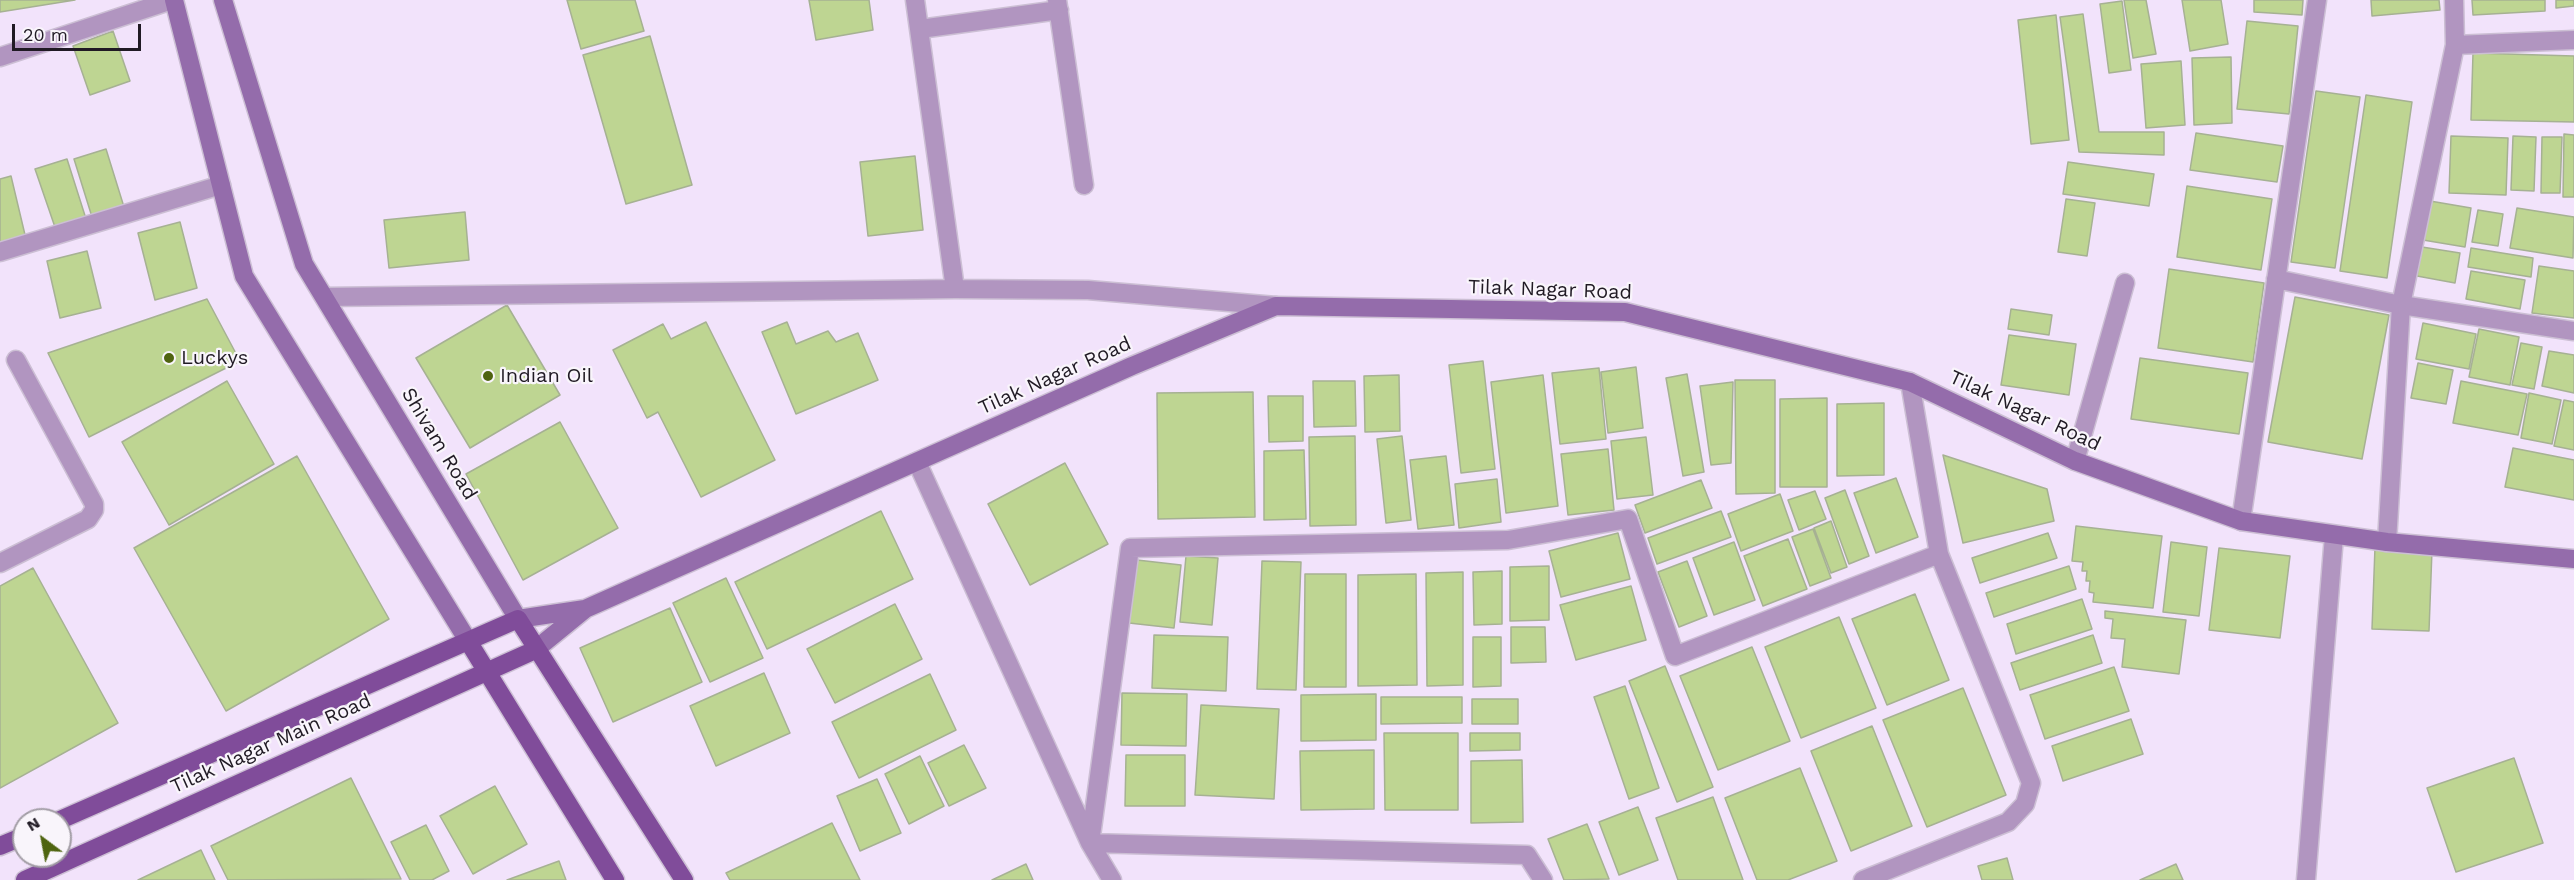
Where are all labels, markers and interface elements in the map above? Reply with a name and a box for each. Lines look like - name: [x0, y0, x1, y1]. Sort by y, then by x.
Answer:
- scale bar: [15, 12, 144, 50]
- text: 20 m: [23, 24, 68, 45]
- street label: Tilak Nagar Road: [1467, 275, 1633, 305]
- street label: Tilak Nagar Road: [975, 332, 1135, 420]
- place label: Luckys: [181, 346, 248, 370]
- marker: Luckys: [162, 351, 176, 365]
- place label: Indian Oil: [500, 364, 593, 388]
- street label: Tilak Nagar Road: [1945, 365, 2105, 457]
- marker: Indian Oil: [481, 369, 495, 383]
- street label: Shivam Road: [396, 384, 482, 504]
- street label: Tilak Nagar Main Road: [167, 689, 375, 799]
- north arrow: [12, 808, 72, 868]
- text: N: [23, 813, 43, 835]

